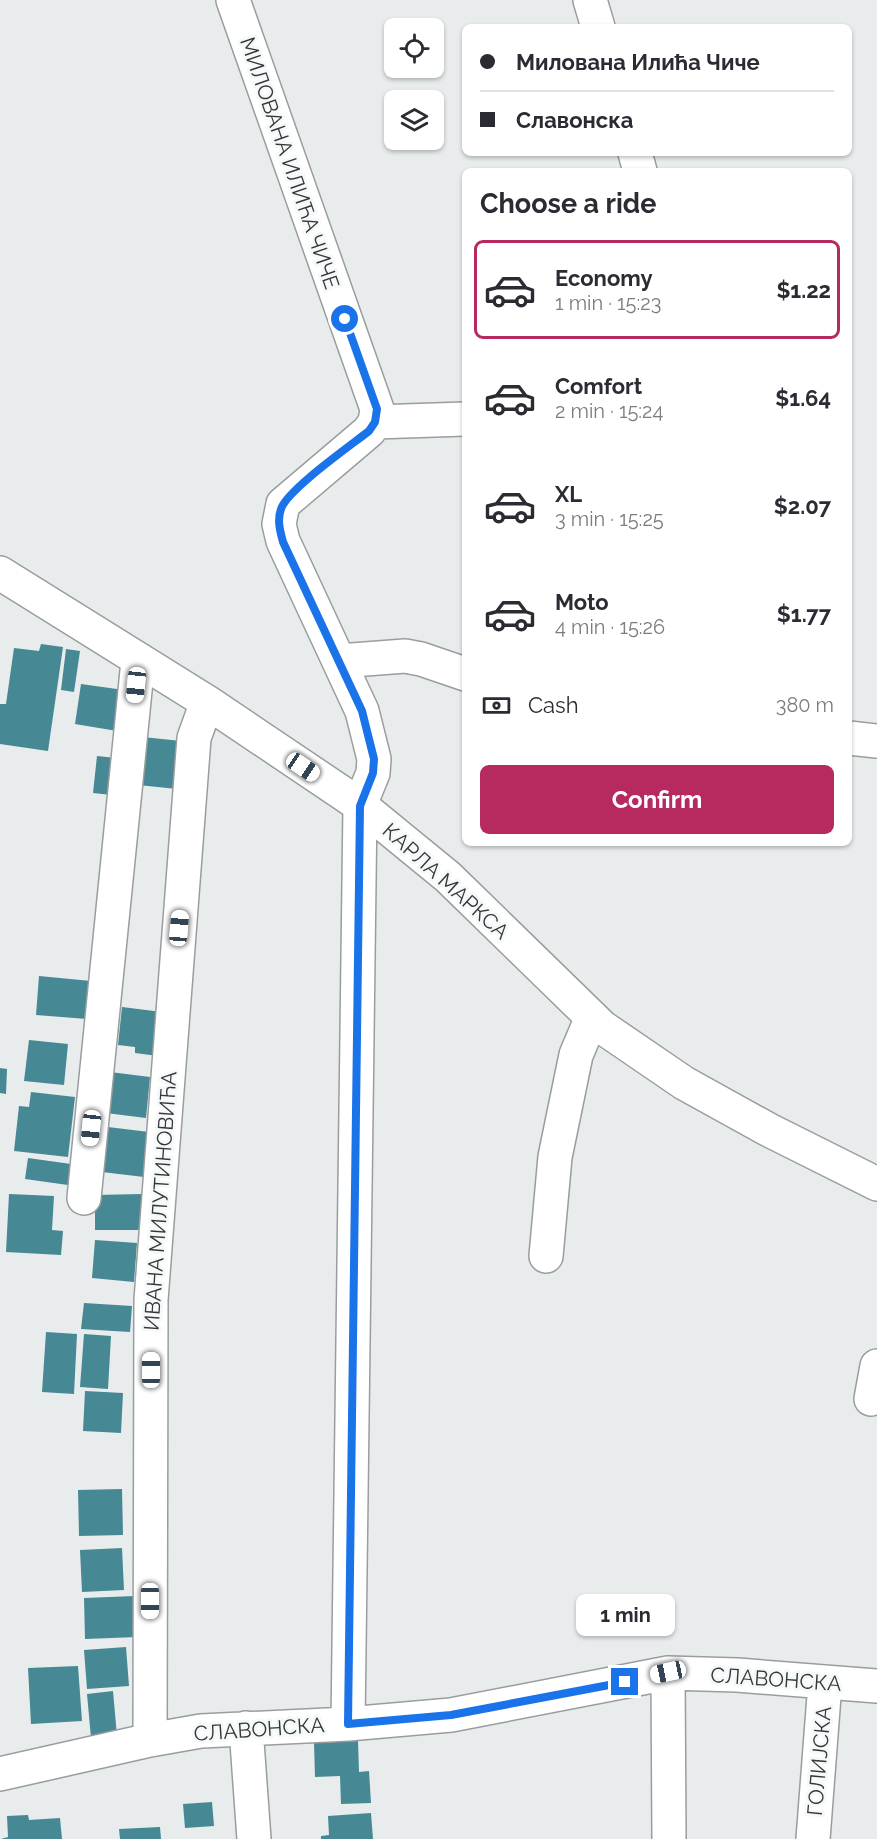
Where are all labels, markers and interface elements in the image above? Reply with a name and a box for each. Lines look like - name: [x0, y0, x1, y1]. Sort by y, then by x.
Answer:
- map controls: [384, 18, 444, 150]
- button: locate: [384, 18, 444, 78]
- street label: МИЛОВАНА ИЛИЋА ЧИЧЕ: [235, 34, 345, 292]
- text: Милована Илића Чиче: [516, 49, 760, 75]
- button: layers: [384, 90, 444, 150]
- text: Славонска: [516, 107, 633, 133]
- text: Choose a ride: [480, 188, 656, 219]
- icon: car: [483, 263, 537, 317]
- text: Economy: [555, 265, 653, 291]
- text: $1.22: [776, 277, 831, 303]
- text: 1 min · 15:23: [555, 291, 661, 315]
- route start: [331, 305, 358, 332]
- icon: car: [483, 371, 537, 425]
- text: Comfort: [555, 373, 642, 399]
- text: $1.64: [775, 385, 831, 411]
- text: 2 min · 15:24: [555, 399, 663, 423]
- icon: car: [483, 479, 537, 533]
- text: XL: [555, 481, 582, 507]
- text: $2.07: [774, 493, 831, 519]
- text: 3 min · 15:25: [555, 507, 664, 531]
- icon: car: [483, 587, 537, 641]
- text: Moto: [555, 589, 609, 615]
- text: $1.77: [777, 601, 831, 627]
- text: 4 min · 15:26: [555, 615, 665, 639]
- car: [125, 666, 147, 704]
- icon: cash: [480, 689, 513, 722]
- text: Cash: [528, 692, 579, 718]
- text: 380 m: [776, 693, 834, 717]
- car: [283, 749, 323, 785]
- button: Confirm: [480, 765, 834, 834]
- street label: КАРЛА МАРКСА: [378, 818, 514, 944]
- car: [168, 909, 190, 947]
- street label: ИВАНА МИЛУТИНОВИЋА: [138, 1070, 182, 1332]
- car: [80, 1109, 102, 1147]
- car: [142, 1352, 160, 1388]
- car: [141, 1583, 159, 1619]
- callout: 1 min: [576, 1595, 674, 1637]
- text: 1 min: [600, 1603, 651, 1627]
- car: [649, 1659, 687, 1685]
- street label: СЛАВОНСКА: [710, 1662, 842, 1696]
- route end: [611, 1668, 638, 1695]
- street label: ГОЛИЈСКА: [802, 1705, 836, 1817]
- street label: СЛАВОНСКА: [193, 1712, 325, 1746]

